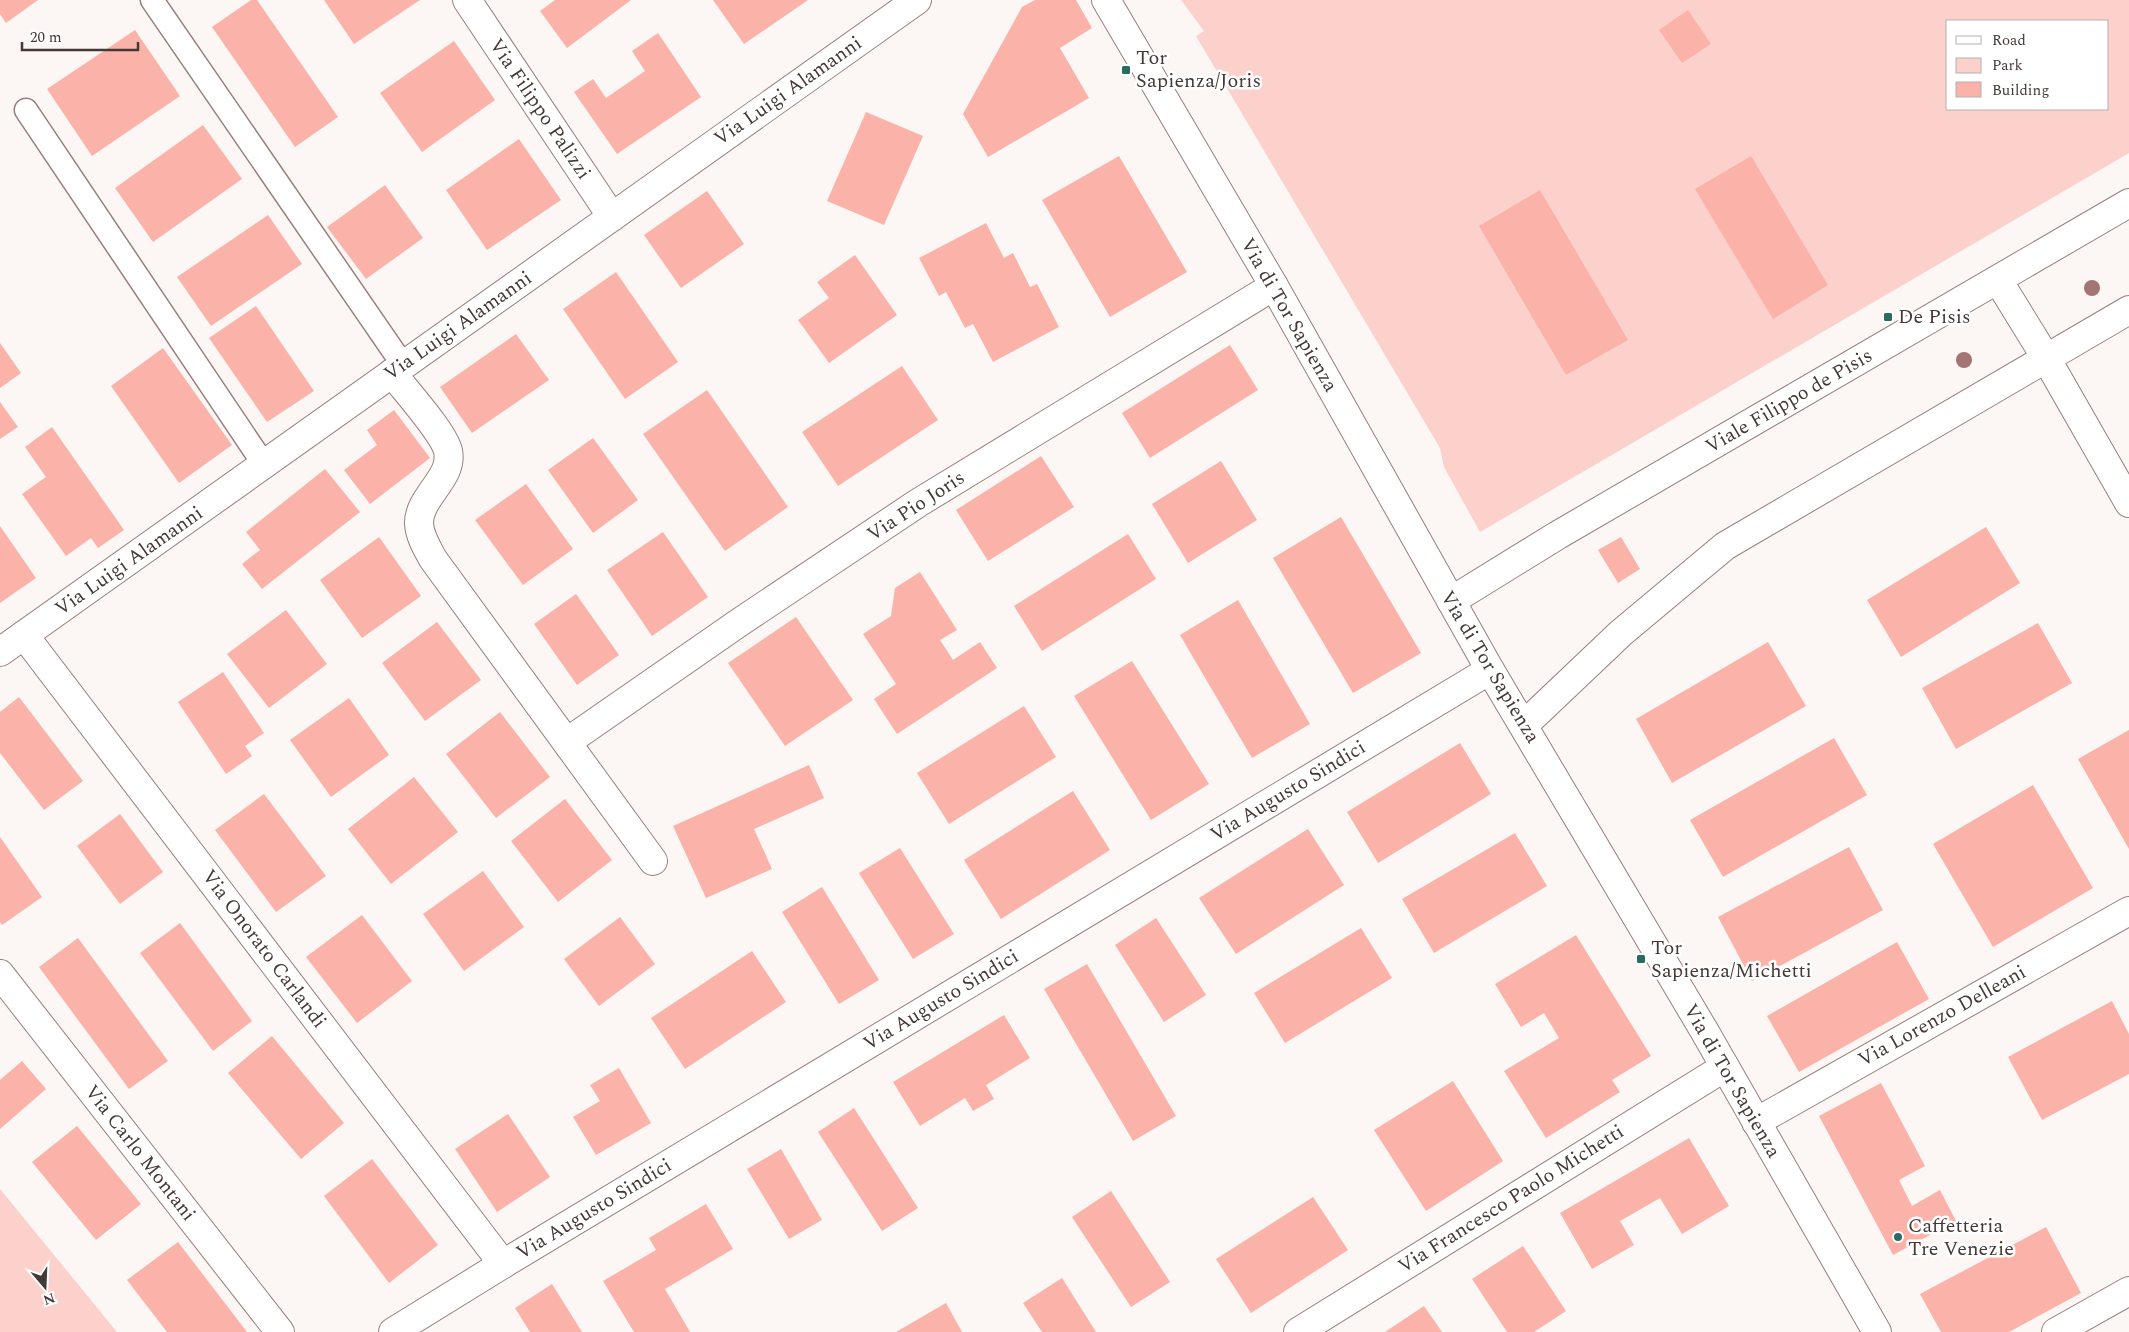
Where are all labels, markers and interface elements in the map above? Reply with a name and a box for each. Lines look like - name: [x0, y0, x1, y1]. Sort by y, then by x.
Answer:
- scale bar: [22, 20, 139, 52]
- legend: [1946, 20, 2109, 110]
- text: 20 m: [30, 26, 62, 49]
- street label: Via Luigi Alamanni: [708, 29, 868, 153]
- text: Road: [1992, 29, 2026, 52]
- street label: Via Filippo Palizzi: [482, 32, 598, 186]
- place label: Tor Sapienza/Joris: [1136, 43, 1261, 96]
- text: Park: [1992, 54, 2023, 77]
- marker: Tor Sapienza/Joris: [1120, 64, 1132, 76]
- text: Building: [1992, 79, 2049, 102]
- street label: Via di Tor Sapienza: [1233, 232, 1345, 398]
- street label: Via Luigi Alamanni: [378, 264, 538, 388]
- place label: De Pisis: [1898, 302, 1971, 332]
- marker: De Pisis: [1882, 311, 1894, 323]
- street label: Viale Filippo de Pisis: [1700, 341, 1878, 461]
- street label: Via Pio Joris: [861, 463, 971, 549]
- street label: Via Luigi Alamanni: [49, 499, 209, 623]
- street label: Via di Tor Sapienza: [1432, 585, 1548, 749]
- street label: Via Augusto Sindici: [1204, 733, 1372, 849]
- street label: Via Onorato Carlandi: [194, 863, 334, 1035]
- place label: Tor Sapienza/Michetti: [1651, 933, 1812, 986]
- street label: Via Augusto Sindici: [857, 942, 1025, 1058]
- marker: Tor Sapienza/Michetti: [1635, 953, 1647, 965]
- street label: Via Lorenzo Delleani: [1853, 957, 2031, 1075]
- street label: Via di Tor Sapienza: [1676, 998, 1788, 1164]
- street label: Via Carlo Montani: [77, 1078, 203, 1228]
- street label: Via Francesco Paolo Michetti: [1392, 1117, 1630, 1281]
- street label: Via Augusto Sindici: [510, 1151, 678, 1267]
- place label: Caffetteria Tre Venezie: [1908, 1211, 2014, 1264]
- marker: Caffetteria Tre Venezie: [1892, 1231, 1904, 1243]
- north arrow: [20, 1262, 70, 1312]
- text: N: [40, 1287, 58, 1311]

